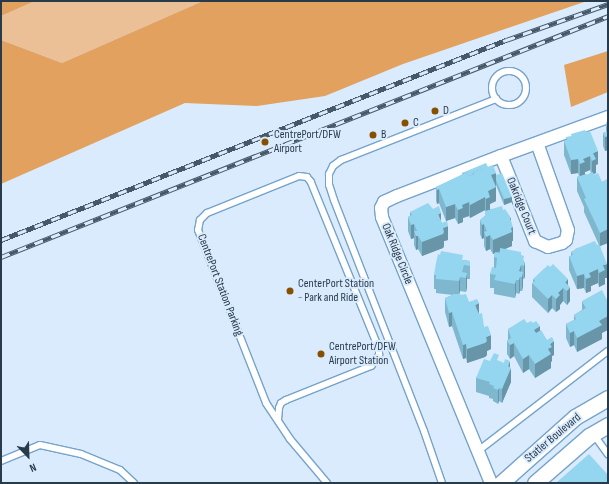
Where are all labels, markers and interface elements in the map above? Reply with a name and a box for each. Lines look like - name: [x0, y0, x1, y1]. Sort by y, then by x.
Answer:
- place label: D: [443, 104, 449, 118]
- marker: D: [430, 106, 440, 116]
- place label: C: [413, 116, 419, 130]
- marker: C: [400, 118, 410, 128]
- place label: CentrePort/DFW Airport: [274, 128, 341, 156]
- place label: B: [381, 128, 386, 142]
- marker: B: [368, 130, 378, 140]
- marker: CentrePort/DFW Airport: [259, 136, 271, 148]
- street label: Oakridge Court: [503, 175, 539, 237]
- street label: Oak Ridge Circle: [378, 221, 416, 287]
- street label: CentrePort Station Parking: [194, 232, 246, 338]
- place label: CenterPort Station - Park and Ride: [298, 277, 374, 305]
- marker: CenterPort Station - Park and Ride: [285, 286, 295, 296]
- place label: CentrePort/DFW Airport Station: [329, 340, 396, 368]
- marker: CentrePort/DFW Airport Station: [316, 349, 326, 359]
- street label: Statler Boulevard: [522, 410, 584, 466]
- north arrow: [8, 436, 48, 476]
- text: N: [28, 460, 38, 475]

